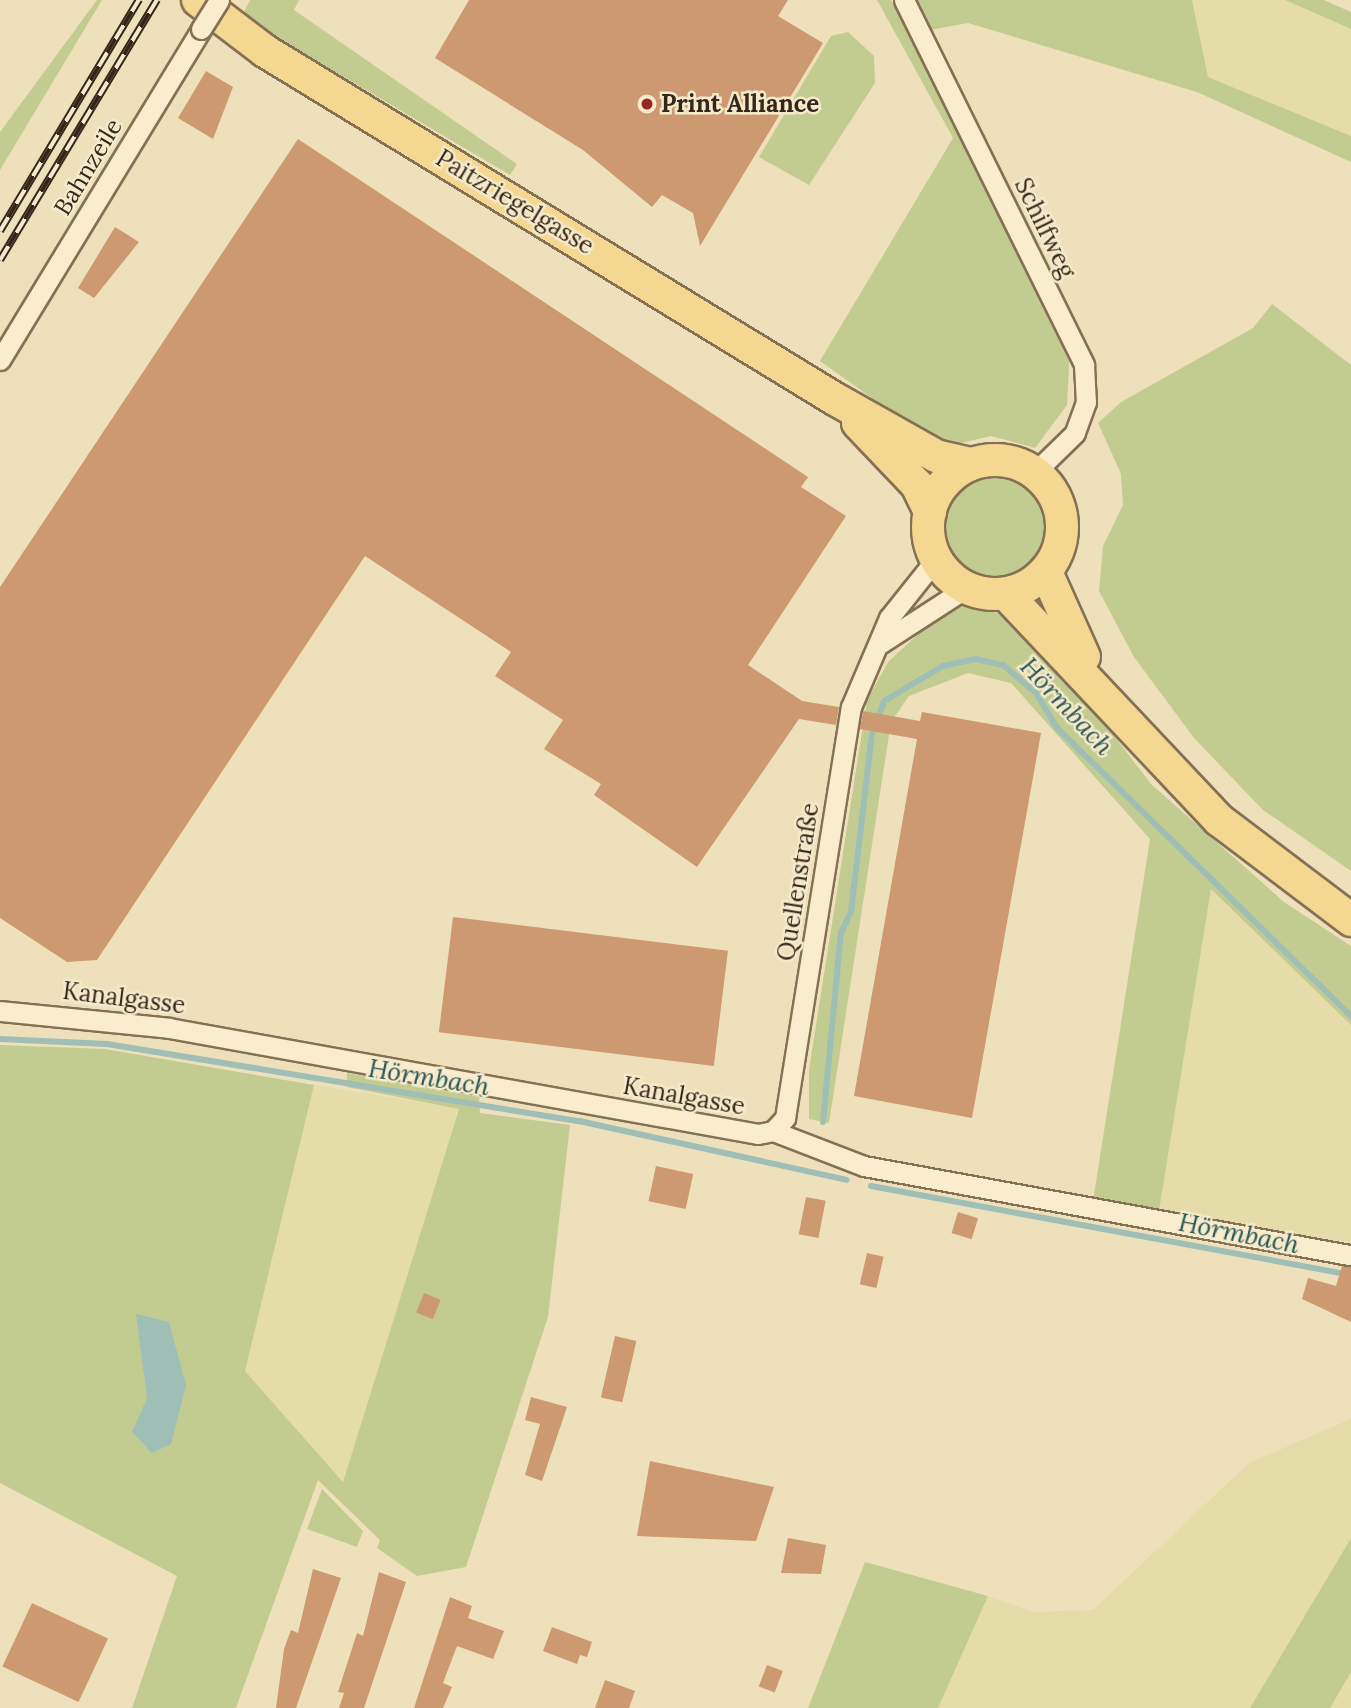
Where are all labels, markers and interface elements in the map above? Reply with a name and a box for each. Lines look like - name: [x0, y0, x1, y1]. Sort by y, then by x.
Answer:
- place label: Print Alliance: [661, 90, 819, 118]
- marker: Print Alliance: [639, 96, 655, 112]
- street label: Bahnzeile: [48, 113, 128, 221]
- street label: Paitzriegelgasse: [431, 144, 599, 260]
- street label: Schilfweg: [1008, 173, 1082, 283]
- water label: Hörmbach: [1014, 651, 1120, 761]
- street label: Quellenstraße: [771, 801, 825, 963]
- street label: Kanalgasse: [61, 976, 187, 1020]
- water label: Hörmbach: [366, 1052, 492, 1102]
- street label: Kanalgasse: [621, 1071, 747, 1121]
- water label: Hörmbach: [1176, 1206, 1302, 1260]

